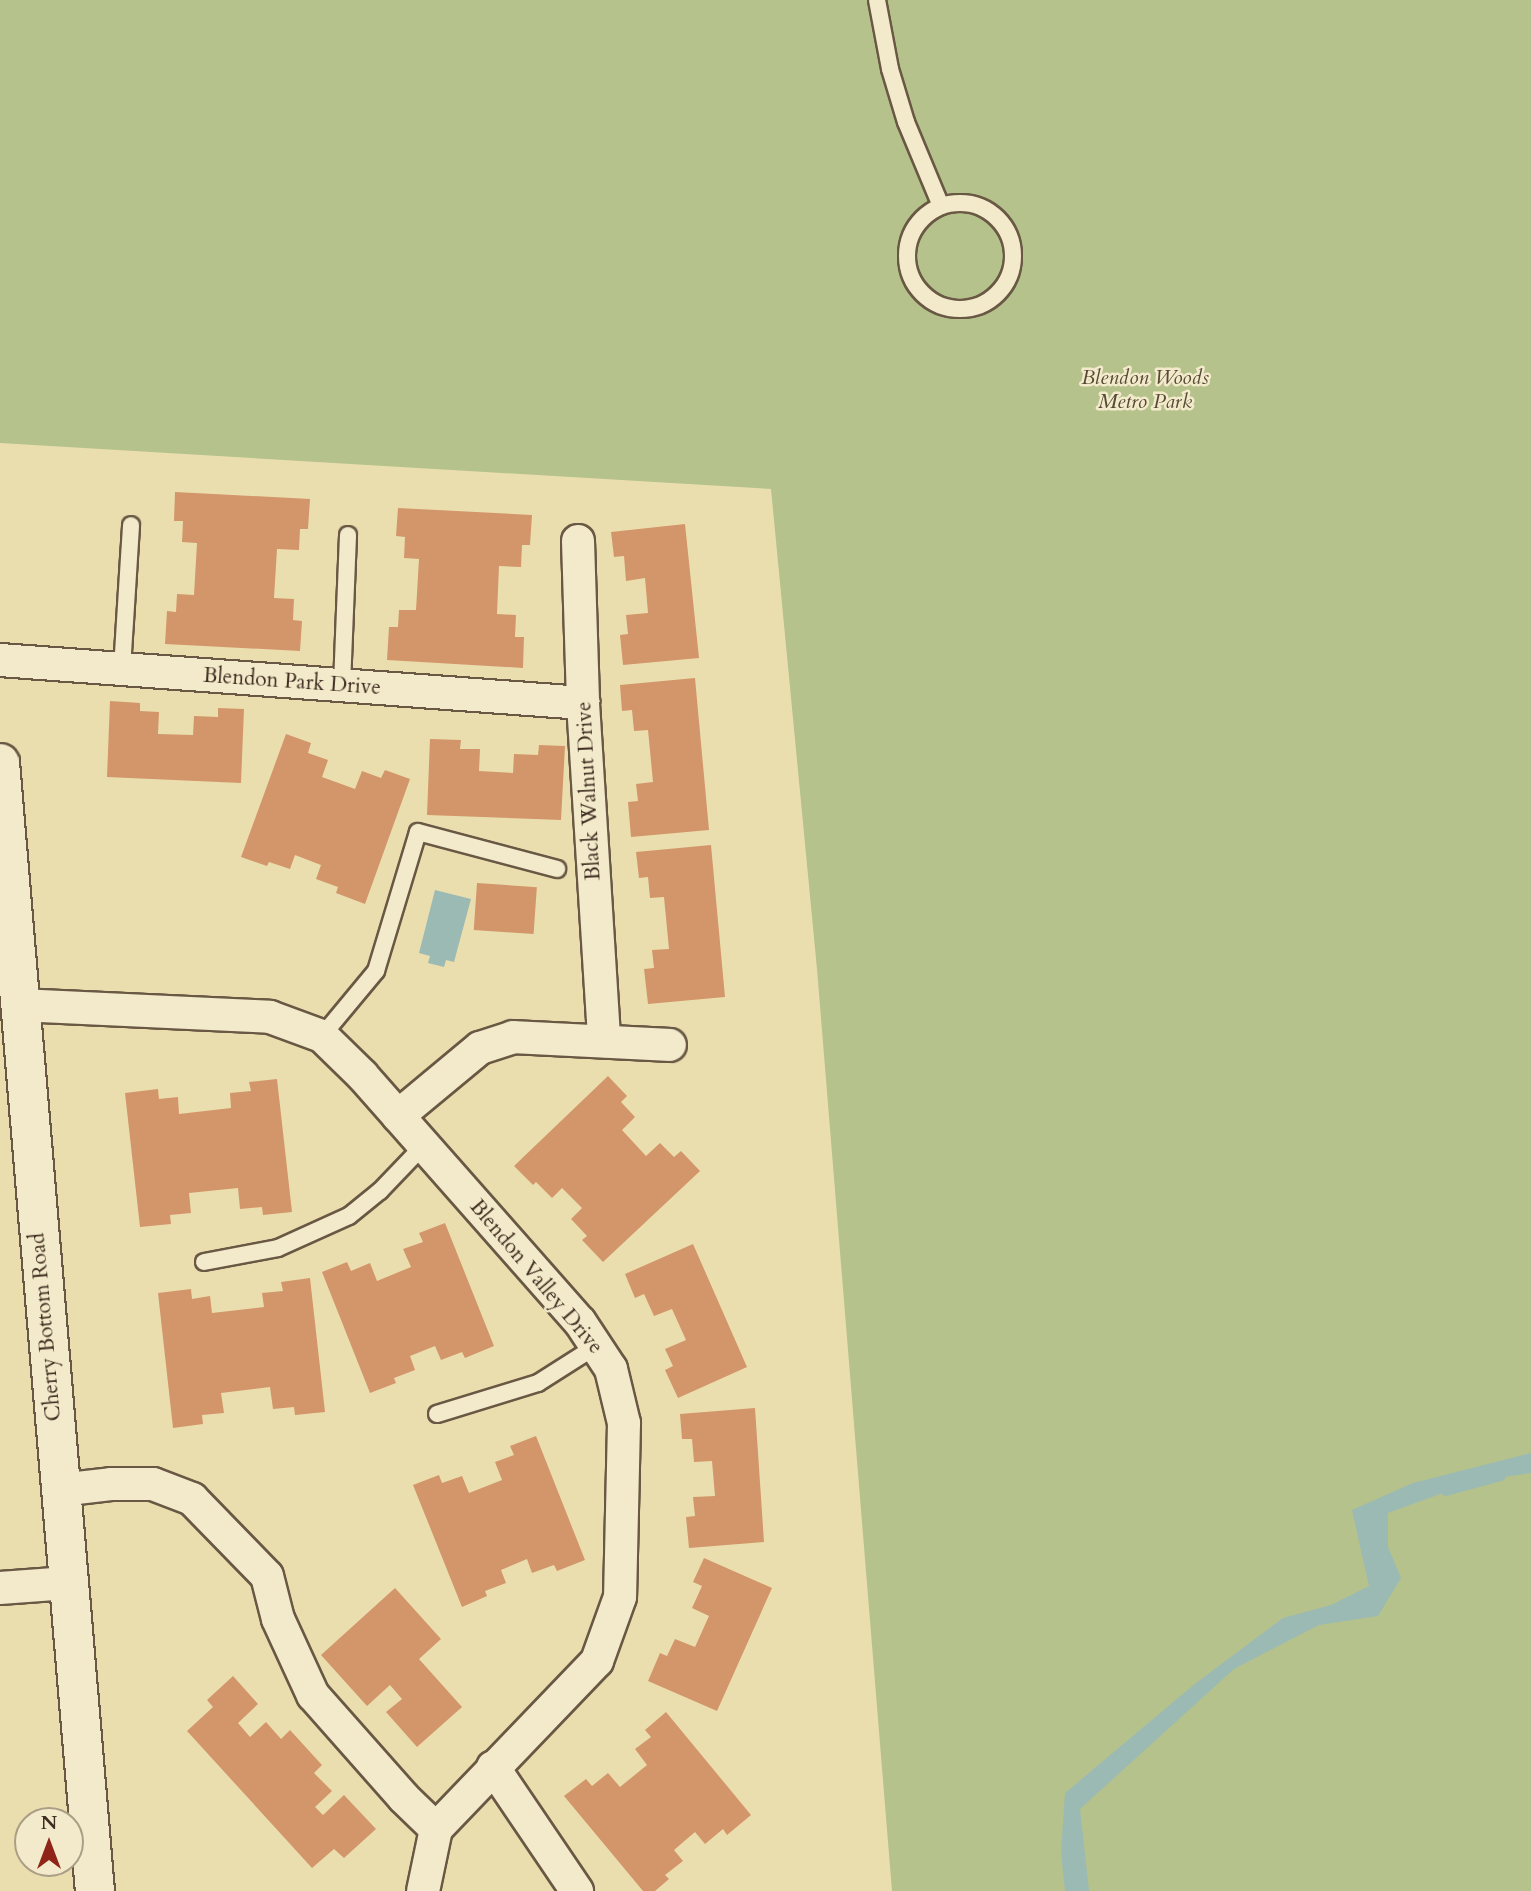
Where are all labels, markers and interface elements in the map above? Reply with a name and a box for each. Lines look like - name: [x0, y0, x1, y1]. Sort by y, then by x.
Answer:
- park label: Blendon Woods Metro Park: [1081, 365, 1209, 415]
- street label: Blendon Park Drive: [202, 663, 382, 701]
- street label: Black Walnut Drive: [572, 701, 606, 881]
- street label: Blendon Valley Drive: [464, 1195, 608, 1359]
- street label: Cherry Bottom Road: [25, 1232, 67, 1422]
- north arrow: [14, 1807, 84, 1877]
- text: N: [41, 1810, 57, 1836]

